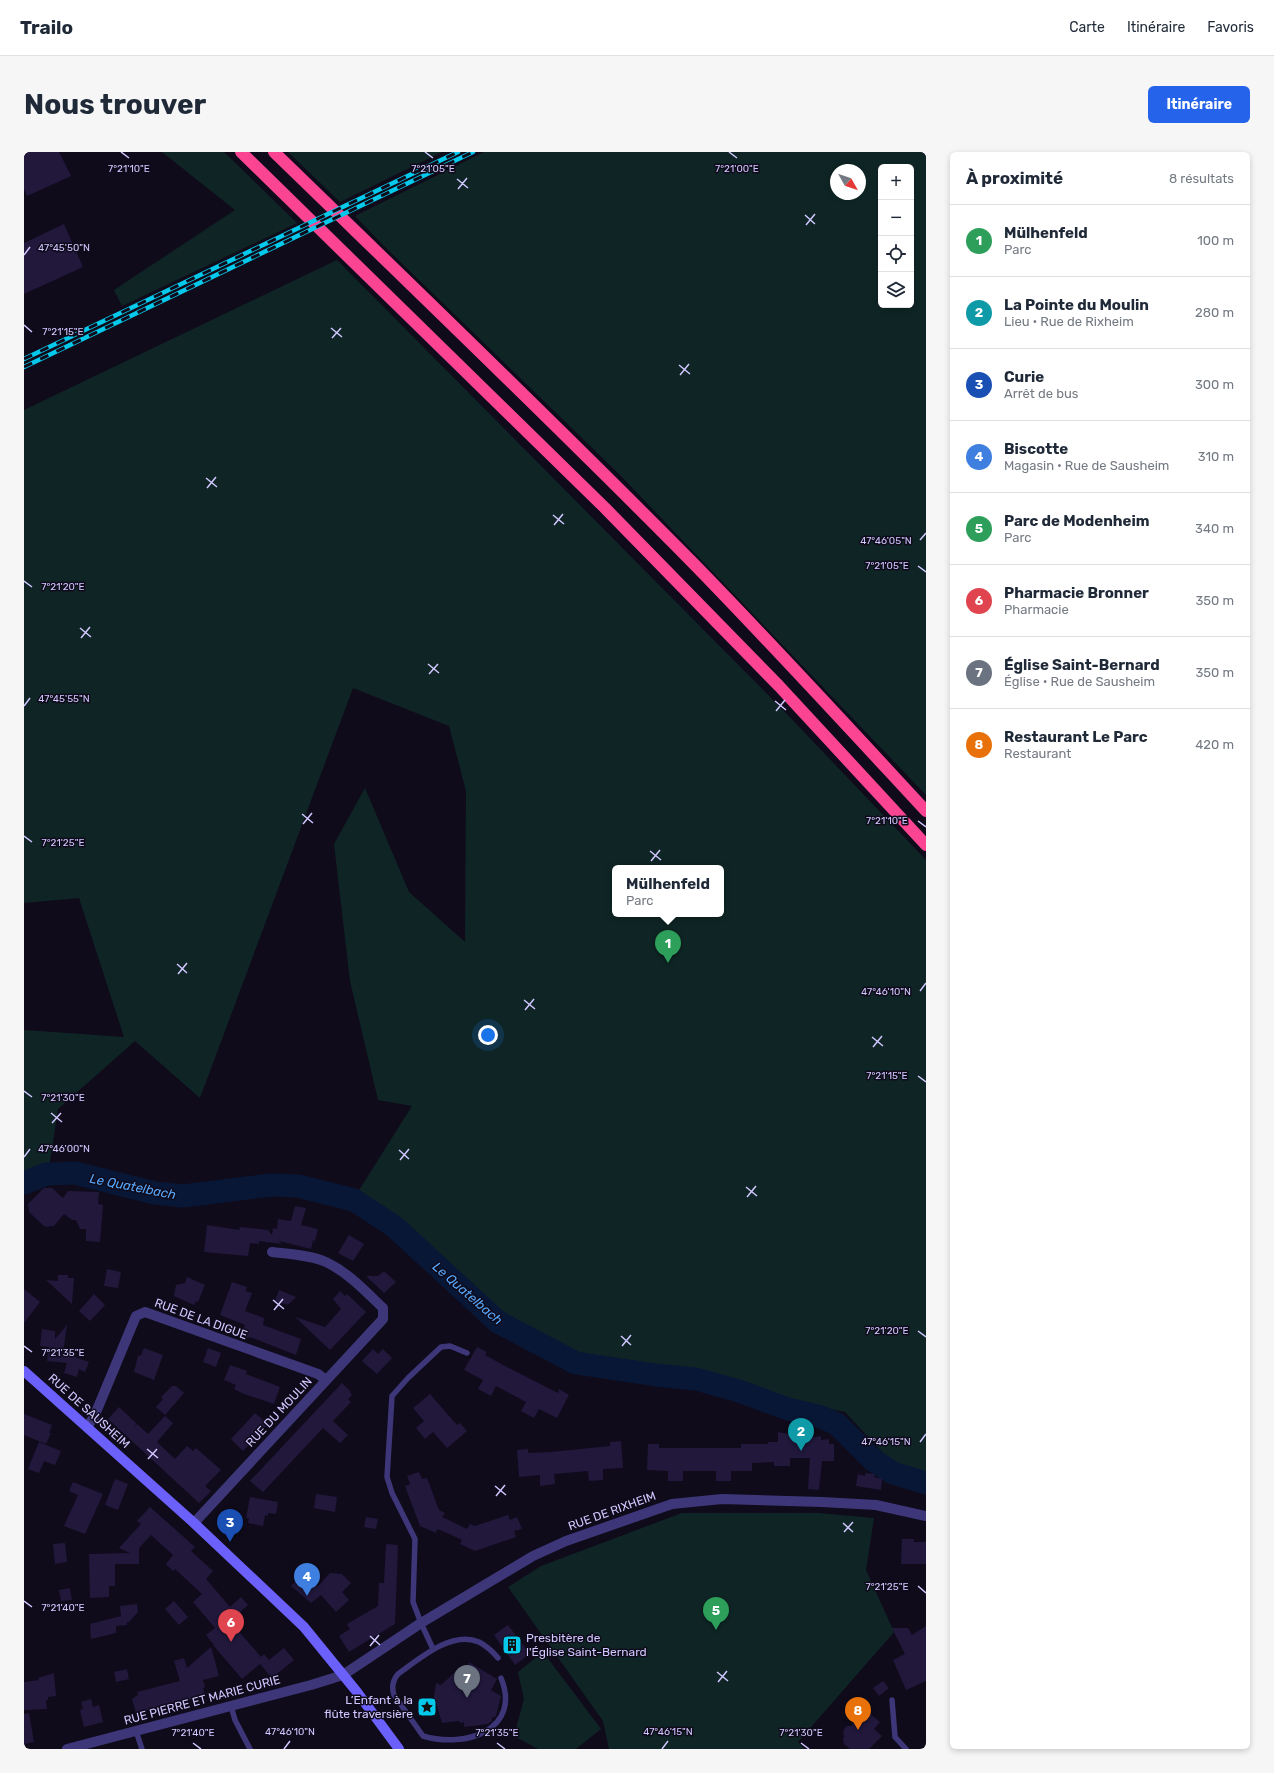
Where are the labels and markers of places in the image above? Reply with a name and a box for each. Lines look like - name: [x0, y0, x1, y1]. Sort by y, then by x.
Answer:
- pin: 1: [655, 930, 681, 963]
- pin: 2: [788, 1418, 814, 1451]
- pin: 3: [217, 1509, 243, 1542]
- pin: 4: [294, 1563, 320, 1596]
- pin: 5: [703, 1597, 729, 1630]
- pin: 6: [218, 1609, 244, 1642]
- place label: Presbitère de l'Église Saint-Bernard: [526, 1631, 647, 1659]
- building icon: Presbitère de l'Église Saint-Bernard: [501, 1634, 523, 1656]
- pin: 7: [454, 1665, 480, 1698]
- place label: L’Enfant à la flûte traversière: [324, 1693, 413, 1721]
- place icon: L’Enfant à la flûte traversière: [416, 1696, 438, 1718]
- pin: 8: [845, 1697, 871, 1730]

